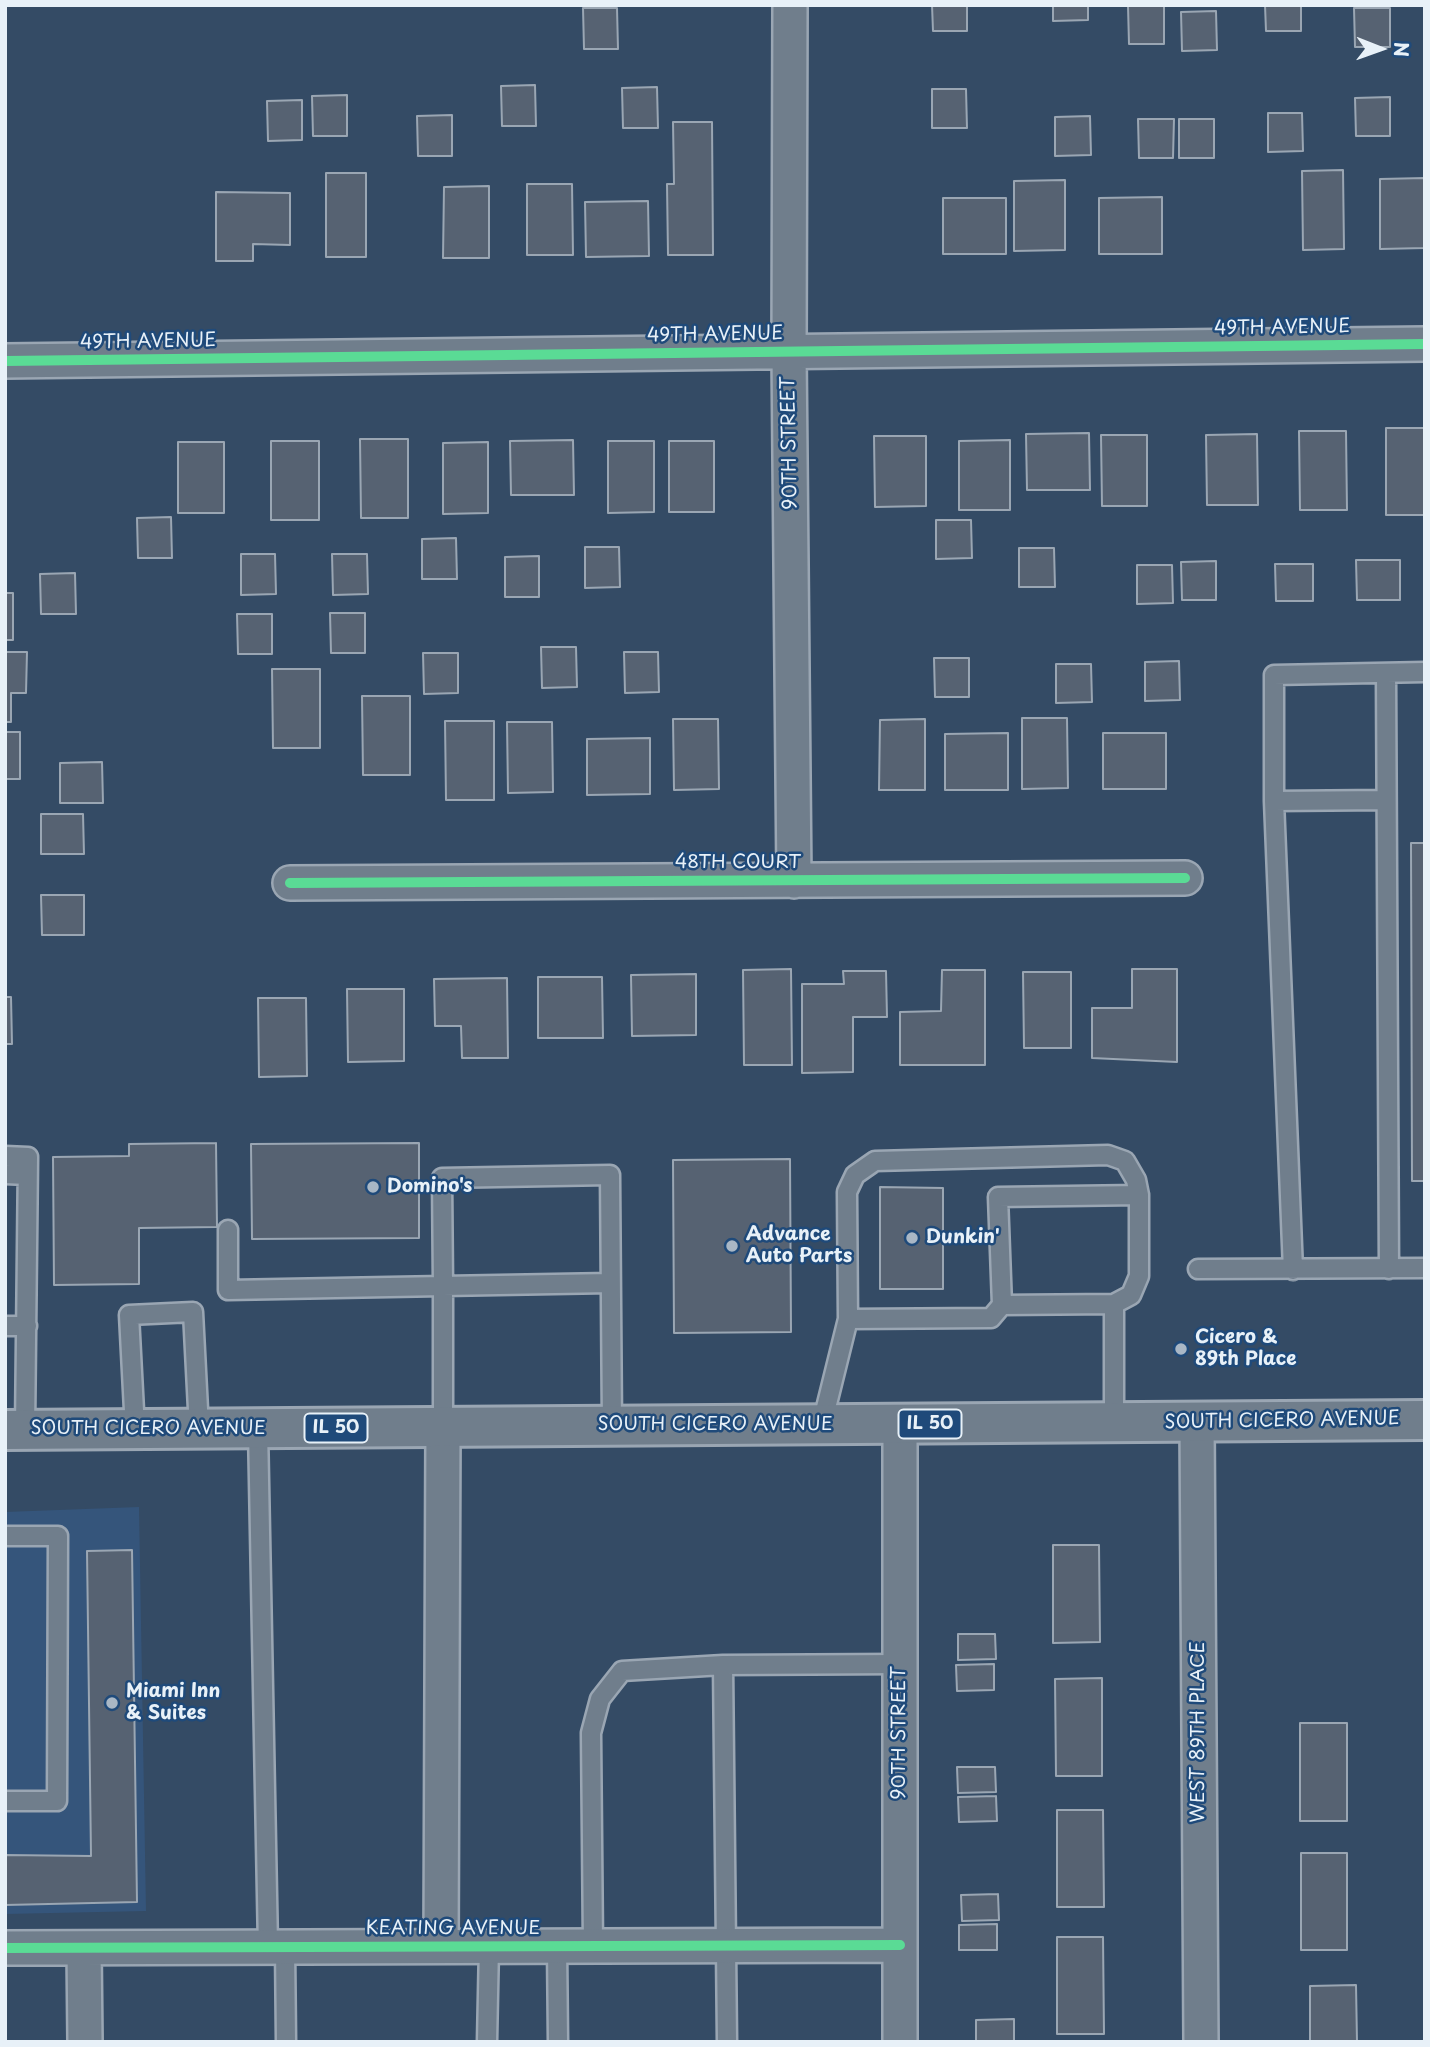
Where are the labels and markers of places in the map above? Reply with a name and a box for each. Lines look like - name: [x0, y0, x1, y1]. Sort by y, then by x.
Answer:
- place label: Domino's: [387, 1176, 472, 1198]
- marker: Domino's: [365, 1179, 381, 1195]
- place label: Advance Auto Parts: [746, 1224, 852, 1268]
- place label: Dunkin': [926, 1227, 1000, 1249]
- marker: Dunkin': [904, 1230, 920, 1246]
- marker: Advance Auto Parts: [724, 1238, 740, 1254]
- place label: Cicero & 89th Place: [1195, 1327, 1297, 1371]
- marker: Cicero & 89th Place: [1173, 1341, 1189, 1357]
- place label: Miami Inn & Suites: [126, 1681, 220, 1725]
- marker: Miami Inn & Suites: [104, 1695, 120, 1711]

